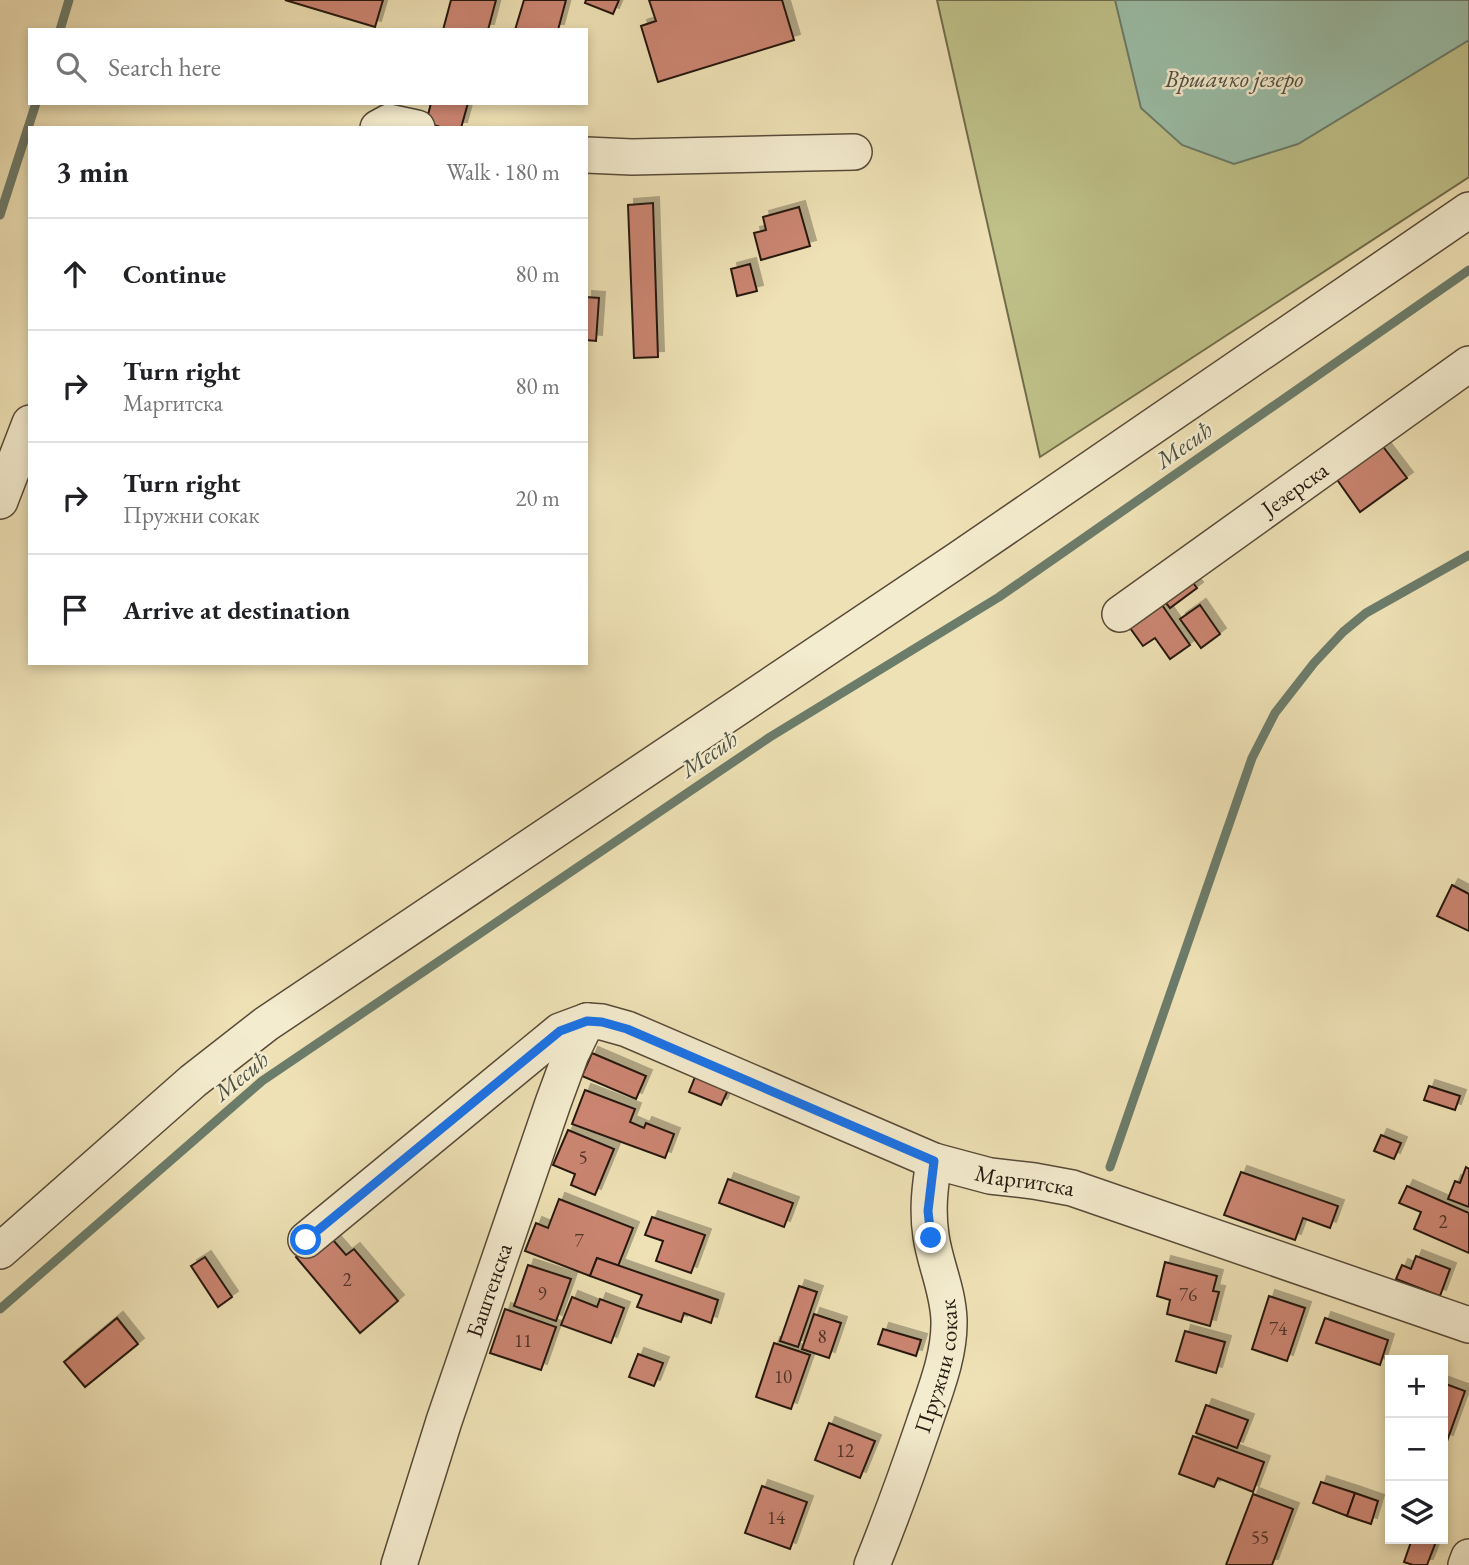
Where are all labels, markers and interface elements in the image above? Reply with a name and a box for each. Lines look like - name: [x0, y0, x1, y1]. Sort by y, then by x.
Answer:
- search box: [28, 28, 588, 105]
- icon: search: [52, 48, 90, 86]
- text: Search here: [108, 50, 221, 84]
- water label: Вршачко језеро: [1164, 63, 1303, 94]
- text: 3 min: [56, 152, 129, 191]
- text: Walk · 180 m: [446, 157, 560, 187]
- icon: ahead: [56, 255, 94, 293]
- text: Continue: [123, 257, 226, 291]
- text: 80 m: [515, 259, 560, 289]
- text: Turn right: [123, 354, 241, 388]
- icon: right: [56, 367, 94, 405]
- text: 80 m: [515, 371, 560, 401]
- text: Маргитска: [123, 388, 223, 418]
- water label: Месић: [1147, 414, 1219, 476]
- street label: Језерска: [1254, 454, 1335, 524]
- text: Turn right: [123, 466, 241, 500]
- icon: right: [56, 479, 94, 517]
- text: 20 m: [515, 483, 560, 513]
- text: Пружни сокак: [123, 500, 259, 530]
- icon: arrive: [56, 591, 94, 629]
- text: Arrive at destination: [123, 593, 350, 627]
- water label: Месић: [672, 723, 744, 785]
- water label: Месић: [205, 1044, 275, 1109]
- house number: 5: [578, 1145, 588, 1170]
- street label: Маргитска: [972, 1158, 1078, 1203]
- house number: 2: [1438, 1209, 1448, 1234]
- route end: [915, 1222, 946, 1253]
- route start: [290, 1224, 321, 1255]
- house number: 7: [574, 1228, 584, 1253]
- street label: Баштенска: [459, 1238, 519, 1342]
- house number: 2: [342, 1267, 352, 1292]
- house number: 9: [537, 1281, 547, 1306]
- house number: 76: [1179, 1282, 1197, 1307]
- street label: Пружни сокак: [907, 1297, 964, 1437]
- house number: 74: [1269, 1316, 1288, 1341]
- house number: 8: [817, 1324, 827, 1349]
- house number: 11: [514, 1328, 532, 1353]
- map controls: [1385, 1355, 1448, 1544]
- button: +: [1385, 1355, 1448, 1418]
- house number: 10: [774, 1364, 792, 1389]
- button: −: [1385, 1418, 1448, 1481]
- house number: 12: [836, 1438, 854, 1463]
- button: layers: [1385, 1481, 1448, 1544]
- house number: 14: [767, 1505, 786, 1530]
- house number: 55: [1251, 1525, 1269, 1550]

